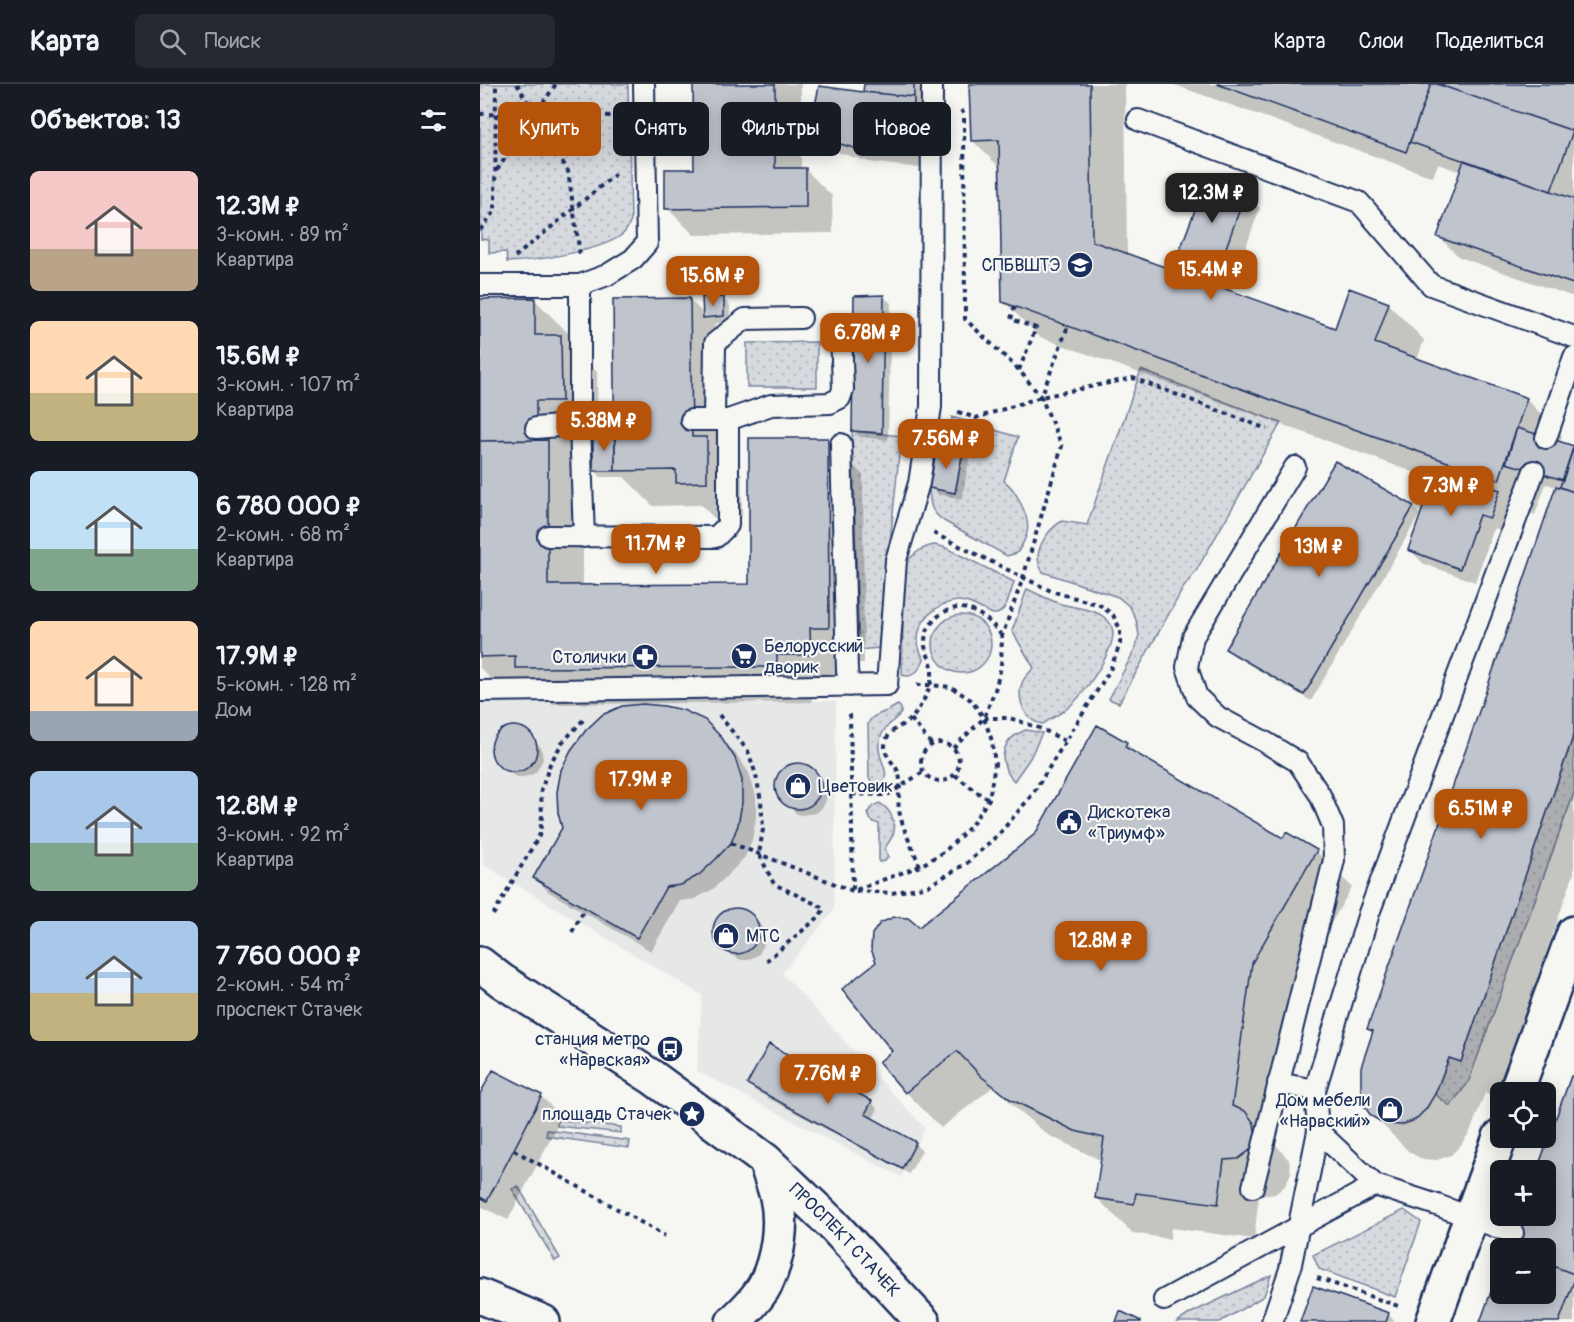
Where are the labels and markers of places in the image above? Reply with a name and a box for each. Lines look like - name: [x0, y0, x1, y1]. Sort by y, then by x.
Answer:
- pin: 12.3M ₽: [1157, 173, 1267, 224]
- school or university icon: СПБВШТЭ: [1065, 250, 1095, 280]
- pin: 15.4M ₽: [1156, 250, 1266, 301]
- place label: СПБВШТЭ: [982, 254, 1060, 277]
- pin: 15.6M ₽: [658, 256, 768, 307]
- pin: 6.78M ₽: [813, 313, 923, 364]
- pin: 5.38M ₽: [549, 401, 659, 452]
- pin: 7.56M ₽: [891, 419, 1001, 470]
- pin: 7.3M ₽: [1402, 466, 1500, 517]
- pin: 11.7M ₽: [601, 524, 711, 575]
- pin: 13M ₽: [1277, 527, 1361, 578]
- place label: Белорусский дворик: [764, 635, 863, 679]
- supermarket icon: Белорусский дворик: [729, 641, 759, 671]
- pharmacy icon: Столички: [630, 642, 660, 672]
- place label: Столички: [552, 646, 626, 669]
- pin: 17.9M ₽: [586, 760, 696, 811]
- shop icon: Цветовик: [783, 771, 813, 801]
- place label: Цветовик: [818, 775, 893, 798]
- pin: 6.51M ₽: [1426, 789, 1536, 840]
- place label: Дискотека «Триумф»: [1087, 801, 1170, 845]
- public building icon: Дискотека «Триумф»: [1054, 807, 1084, 837]
- shop icon: МТС: [711, 921, 741, 951]
- pin: 12.8M ₽: [1046, 921, 1156, 972]
- place label: МТС: [746, 925, 780, 948]
- place label: станция метро «Нарвская»: [535, 1028, 650, 1072]
- bus stop icon: станция метро «Нарвская»: [655, 1034, 685, 1064]
- pin: 7.76M ₽: [773, 1054, 883, 1105]
- place label: Дом мебели «Нарвский»: [1275, 1089, 1370, 1133]
- shop icon: Дом мебели «Нарвский»: [1375, 1095, 1405, 1125]
- place icon: площадь Стачек: [677, 1099, 707, 1129]
- place label: площадь Стачек: [542, 1103, 672, 1126]

